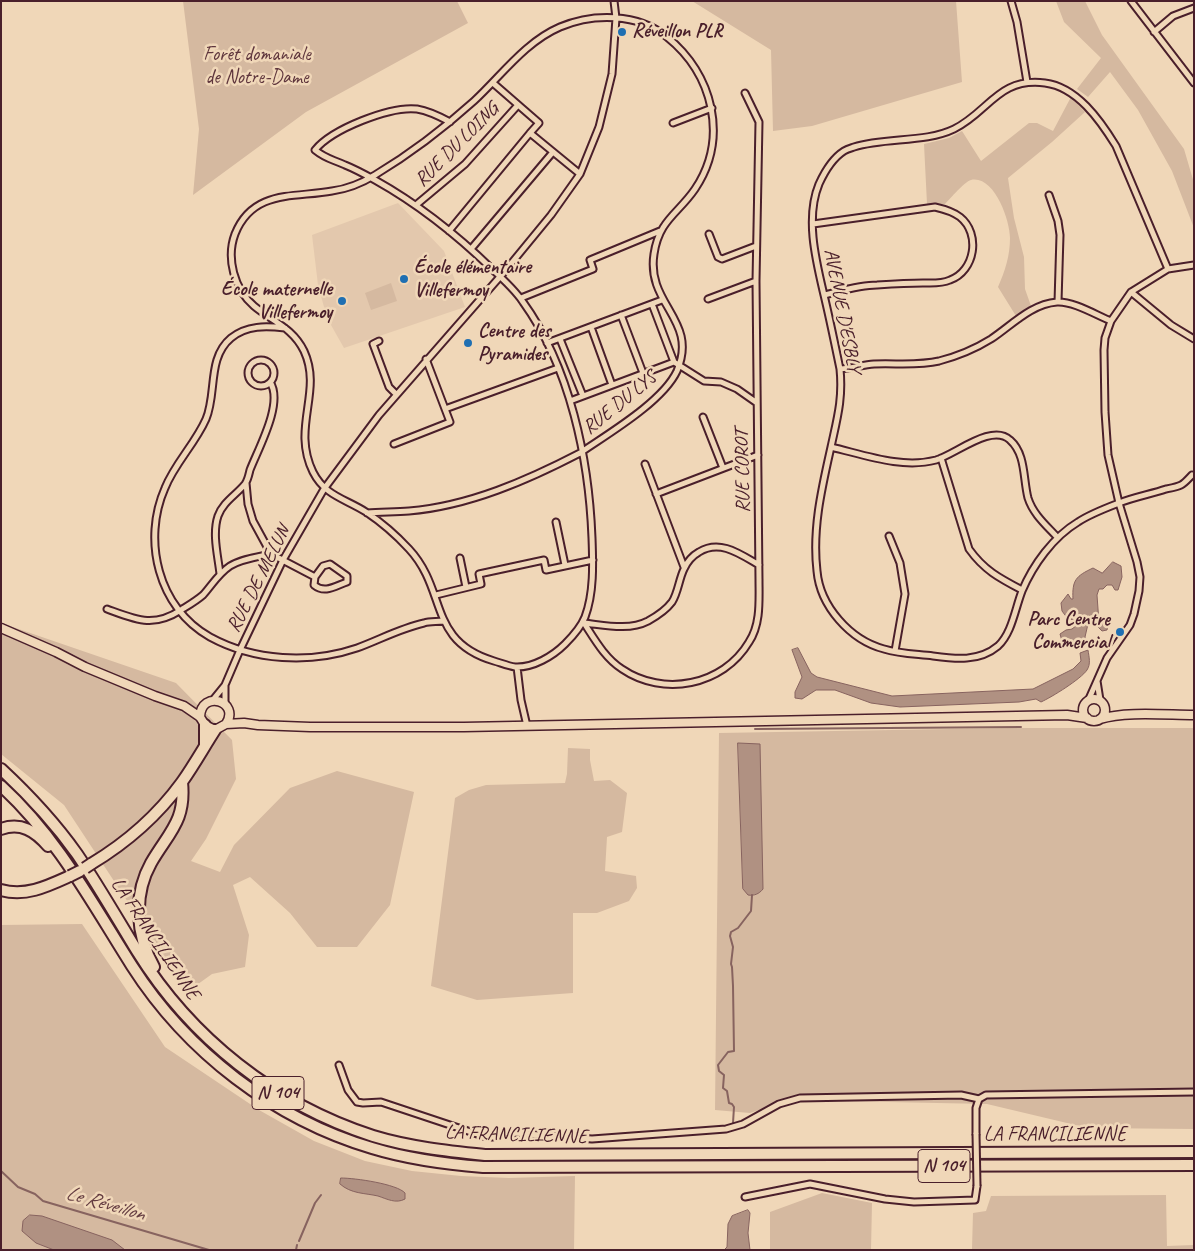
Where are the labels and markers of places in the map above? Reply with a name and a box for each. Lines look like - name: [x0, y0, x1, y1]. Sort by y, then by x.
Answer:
- place label: Réveillon PLR: [632, 20, 723, 44]
- marker: Réveillon PLR: [616, 26, 628, 38]
- place label: École élémentaire Villefermoy: [414, 256, 531, 303]
- marker: École élémentaire Villefermoy: [398, 273, 410, 285]
- place label: École maternelle Villefermoy: [221, 278, 332, 325]
- marker: École maternelle Villefermoy: [336, 295, 348, 307]
- place label: Centre des Pyramides: [478, 320, 550, 367]
- marker: Centre des Pyramides: [462, 337, 474, 349]
- place label: Parc Centre Commercial: [1027, 608, 1110, 655]
- marker: Parc Centre Commercial: [1114, 626, 1126, 638]

